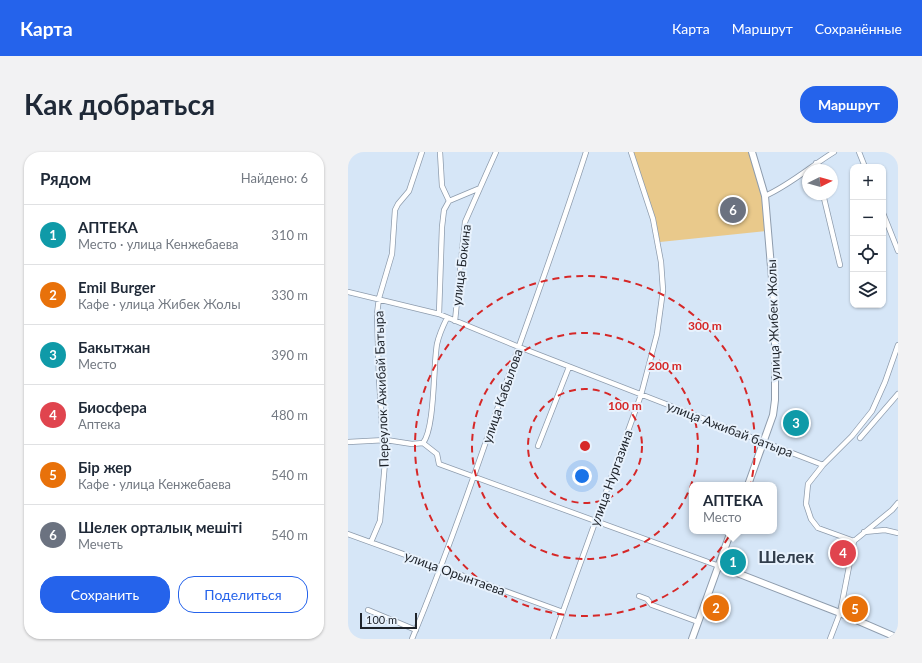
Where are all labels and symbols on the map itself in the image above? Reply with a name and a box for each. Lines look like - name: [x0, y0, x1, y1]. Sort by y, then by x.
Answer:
- north arrow: [802, 164, 838, 200]
- pin: 6: [720, 195, 746, 225]
- street label: улица Бокина: [448, 223, 474, 307]
- street label: улица Жибек Жолы: [763, 259, 783, 381]
- street label: Переулок Ажибай Батыра: [370, 310, 392, 468]
- text: 300 m: [688, 318, 722, 333]
- street label: улица Кабылова: [478, 347, 526, 445]
- text: 200 m: [648, 358, 682, 373]
- text: 100 m: [608, 398, 642, 413]
- street label: улица Ажибай батыра: [665, 398, 795, 460]
- pin: 3: [783, 408, 809, 438]
- street label: улица Нургазина: [586, 428, 636, 528]
- centre of rings: [578, 439, 592, 453]
- your location: [572, 466, 592, 486]
- pin: 4: [830, 538, 856, 568]
- district label: Шелек: [758, 546, 815, 567]
- street label: улица Орынтаева: [403, 547, 507, 599]
- pin: 1: [720, 547, 746, 577]
- pin: 2: [703, 593, 729, 623]
- pin: 5: [842, 594, 868, 624]
- scale bar: [360, 611, 417, 630]

